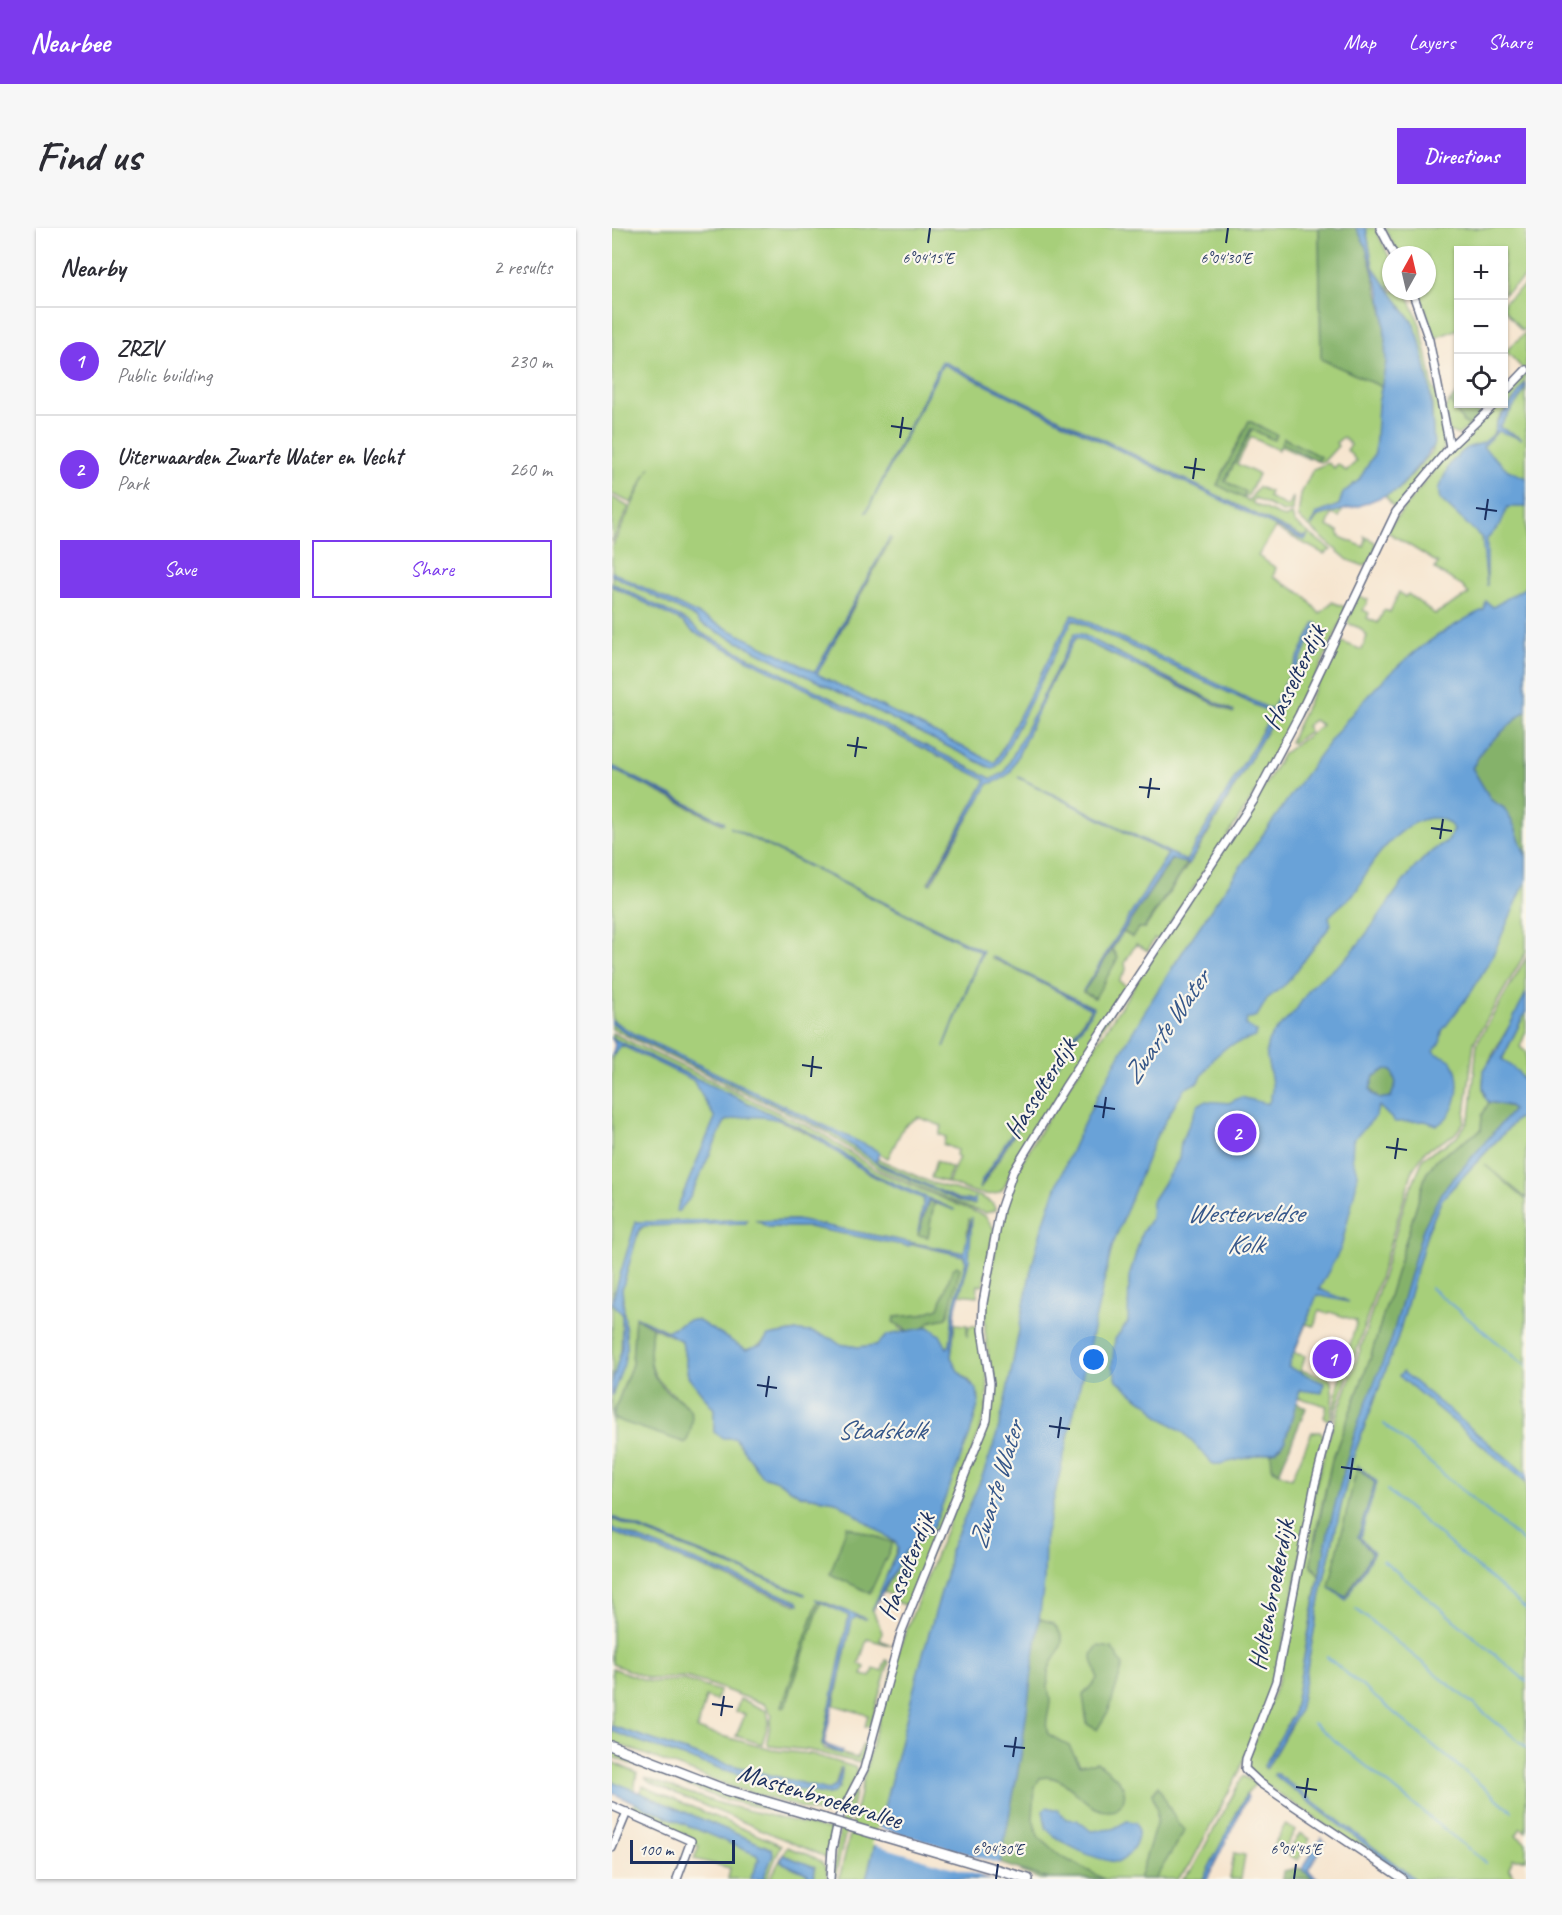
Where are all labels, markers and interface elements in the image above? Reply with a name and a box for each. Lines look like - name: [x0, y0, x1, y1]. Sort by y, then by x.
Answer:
- text: Nearbee: [30, 25, 110, 60]
- text: Map: [1343, 29, 1376, 55]
- text: Layers: [1409, 29, 1455, 55]
- text: Share: [1488, 29, 1532, 55]
- button: Directions: [1397, 128, 1526, 184]
- text: Find us: [36, 130, 141, 183]
- north arrow: [1382, 246, 1436, 300]
- map controls: [1454, 246, 1508, 408]
- button: +: [1454, 246, 1508, 300]
- text: 6°04'15"E: [902, 249, 956, 268]
- text: 6°04'30"E: [1200, 249, 1254, 268]
- text: Nearby: [60, 251, 125, 284]
- text: 2 results: [493, 255, 552, 280]
- button: −: [1454, 300, 1508, 354]
- text: ZRZV: [117, 335, 161, 363]
- text: 1: [75, 349, 84, 374]
- text: 230 m: [509, 349, 552, 374]
- button: locate: [1454, 354, 1508, 408]
- text: Public building: [117, 363, 212, 388]
- text: Uiterwaarden Zwarte Water en Vecht: [117, 443, 403, 471]
- text: 2: [75, 457, 84, 482]
- text: 260 m: [509, 457, 552, 482]
- text: Park: [117, 471, 149, 496]
- button: Save: [60, 540, 300, 598]
- button: Share: [312, 540, 552, 598]
- street label: Hasselterdijk: [1254, 618, 1334, 735]
- water label: Zwarte Water: [1115, 960, 1220, 1090]
- street label: Hasselterdijk: [996, 1030, 1085, 1145]
- pin: 2: [1218, 1110, 1256, 1156]
- water label: Westerveldse Kolk: [1187, 1196, 1307, 1261]
- pin: 1: [1312, 1336, 1352, 1382]
- your location: [1079, 1345, 1108, 1374]
- water label: Stadskolk: [837, 1413, 930, 1447]
- water label: Zwarte Water: [961, 1413, 1033, 1552]
- street label: Hasselterdijk: [870, 1506, 943, 1625]
- street label: Holtenbroekerdijk: [1240, 1515, 1302, 1673]
- street label: Mastenbroekerallee: [734, 1755, 907, 1837]
- scale bar: [630, 1837, 735, 1864]
- text: 100 m: [639, 1840, 673, 1860]
- text: 6°04'30"E: [972, 1840, 1026, 1859]
- text: 6°04'45"E: [1270, 1840, 1324, 1859]

